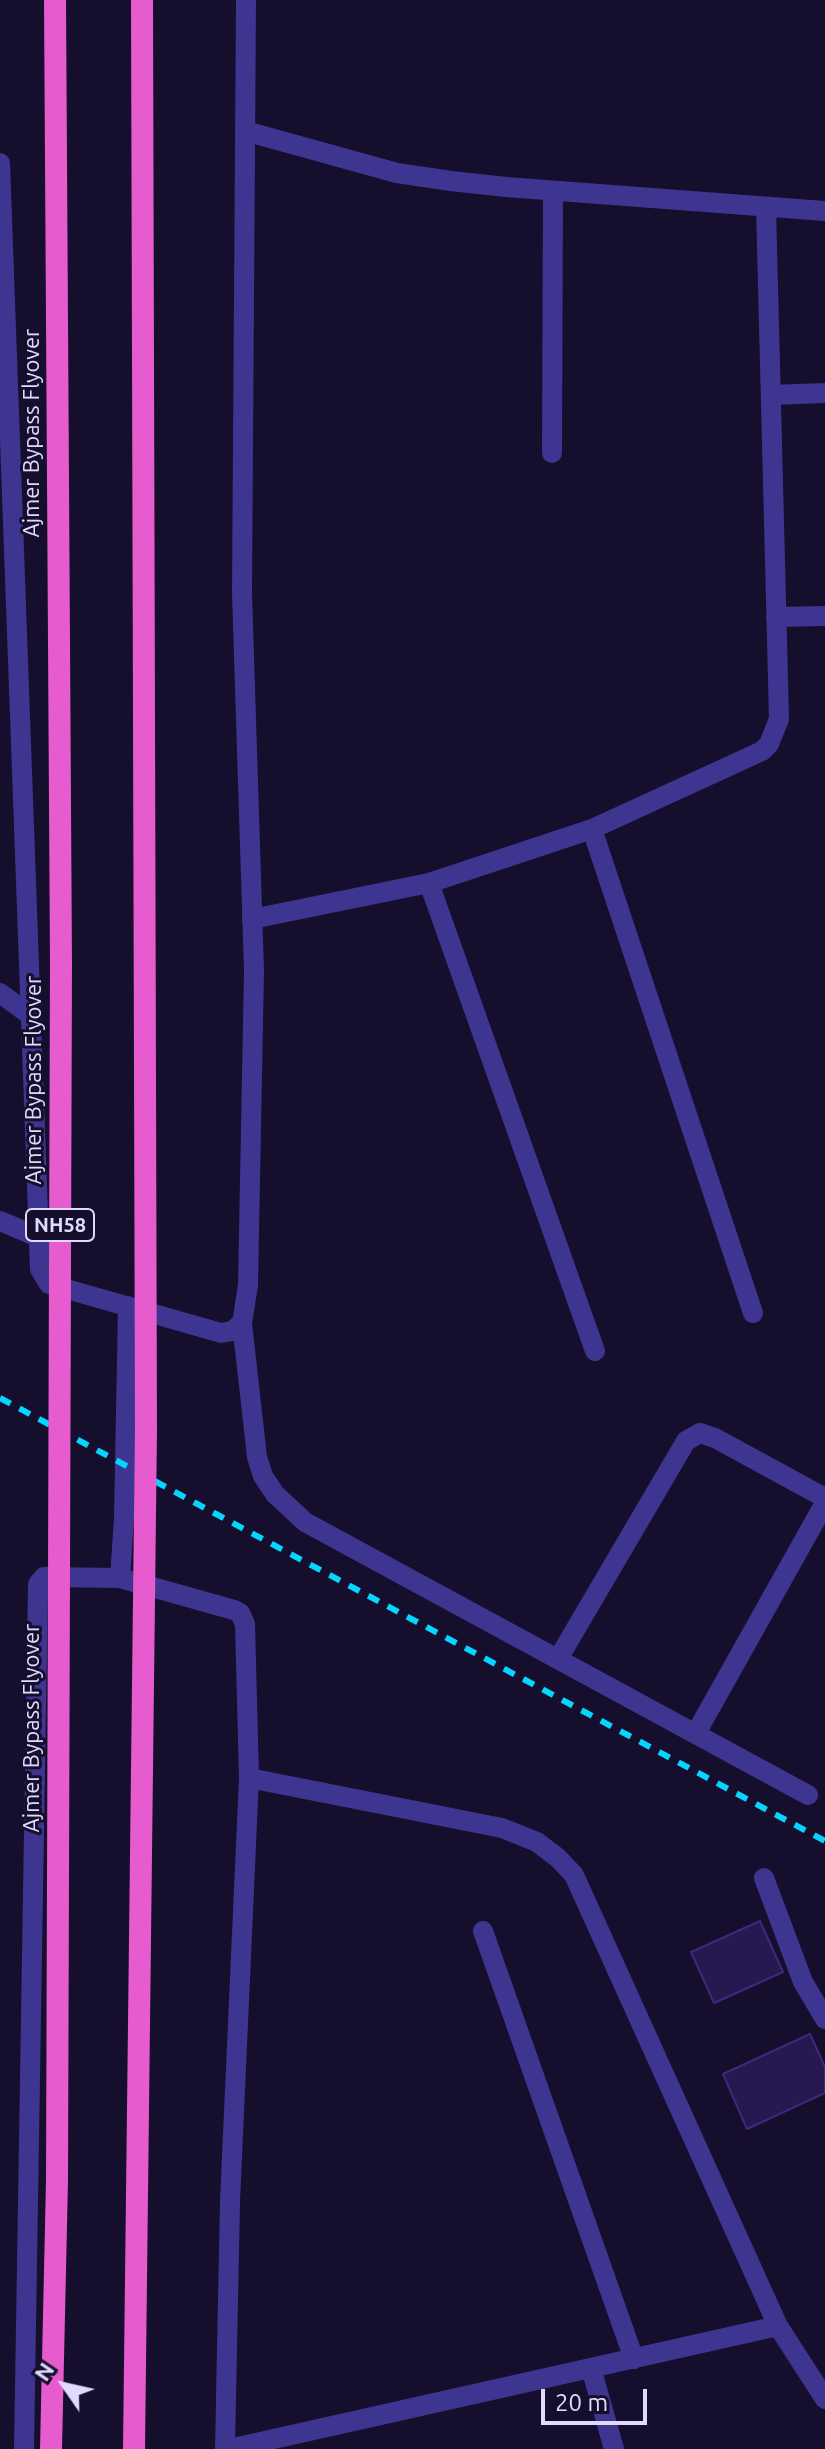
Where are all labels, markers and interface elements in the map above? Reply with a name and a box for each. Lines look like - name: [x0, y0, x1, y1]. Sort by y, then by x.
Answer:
- street label: Ajmer Bypass Flyover: [19, 329, 45, 537]
- street label: Ajmer Bypass Flyover: [21, 976, 47, 1184]
- road number: NH58: [26, 1209, 94, 1241]
- street label: Ajmer Bypass Flyover: [19, 1624, 45, 1832]
- north arrow: [24, 2345, 104, 2425]
- text: N: [29, 2358, 59, 2385]
- scale bar: [545, 2373, 651, 2423]
- text: 20 m: [555, 2389, 608, 2416]

